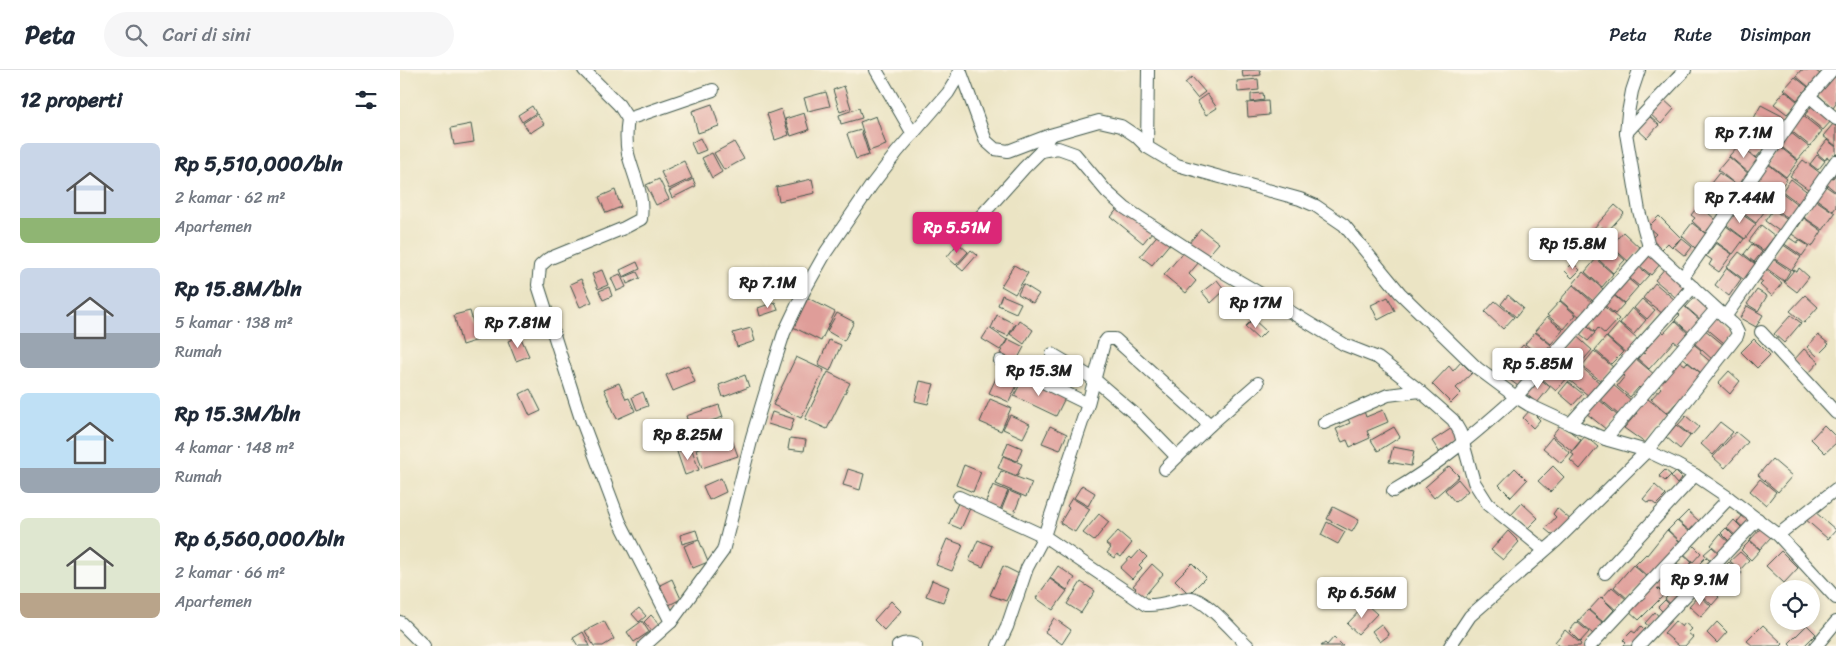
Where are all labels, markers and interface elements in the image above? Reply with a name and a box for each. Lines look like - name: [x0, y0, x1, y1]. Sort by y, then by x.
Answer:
- search box: [104, 12, 454, 57]
- text: Peta: [25, 14, 74, 56]
- text: Cari di sini: [162, 18, 251, 51]
- text: Peta: [1609, 19, 1646, 51]
- text: Rute: [1674, 19, 1712, 51]
- text: Disimpan: [1740, 19, 1811, 51]
- icon: search: [122, 21, 150, 49]
- text: 12 properti: [20, 81, 122, 119]
- icon: filters: [352, 86, 380, 114]
- pin: Rp 7.1M: [1698, 116, 1790, 159]
- text: Rp 7.1M: [1716, 118, 1772, 147]
- text: Rp 5,510,000/bln: [175, 145, 343, 183]
- icon: home: [60, 163, 120, 223]
- pin: Rp 7.44M: [1688, 182, 1792, 224]
- text: 2 kamar · 62 m²: [175, 183, 285, 212]
- text: Rp 7.44M: [1705, 183, 1775, 212]
- text: Apartemen: [175, 212, 252, 241]
- pin: Rp 5.51M: [905, 212, 1009, 254]
- text: Rp 5.51M: [924, 213, 990, 242]
- pin: Rp 15.8M: [1521, 228, 1625, 270]
- text: Rp 15.8M: [1540, 229, 1606, 258]
- pin: Rp 7.1M: [722, 266, 814, 309]
- text: Rp 7.1M: [740, 268, 796, 297]
- text: Rp 15.8M/bln: [175, 270, 302, 308]
- pin: Rp 17M: [1215, 286, 1297, 329]
- icon: home: [60, 288, 120, 348]
- text: Rp 17M: [1230, 288, 1282, 317]
- pin: Rp 7.81M: [466, 306, 570, 349]
- text: 5 kamar · 138 m²: [175, 308, 293, 337]
- text: Rp 7.81M: [485, 308, 551, 337]
- text: Rumah: [175, 337, 222, 366]
- pin: Rp 5.85M: [1486, 348, 1590, 390]
- text: Rp 5.85M: [1503, 349, 1573, 378]
- pin: Rp 15.3M: [987, 354, 1091, 397]
- text: Rp 15.3M: [1006, 356, 1072, 385]
- text: Rp 15.3M/bln: [175, 395, 300, 433]
- icon: home: [60, 413, 120, 473]
- pin: Rp 8.25M: [636, 418, 740, 461]
- text: Rp 8.25M: [654, 420, 722, 449]
- text: 4 kamar · 148 m²: [175, 433, 294, 462]
- text: Rumah: [175, 462, 222, 491]
- text: Rp 6,560,000/bln: [175, 520, 345, 558]
- icon: home: [60, 538, 120, 598]
- text: 2 kamar · 66 m²: [175, 558, 285, 587]
- pin: Rp 9.1M: [1654, 564, 1746, 606]
- text: Rp 9.1M: [1671, 565, 1729, 594]
- pin: Rp 6.56M: [1310, 576, 1414, 619]
- text: Rp 6.56M: [1328, 578, 1396, 607]
- map controls: [1770, 580, 1820, 630]
- button: locate: [1770, 580, 1820, 630]
- text: Apartemen: [175, 587, 252, 616]

